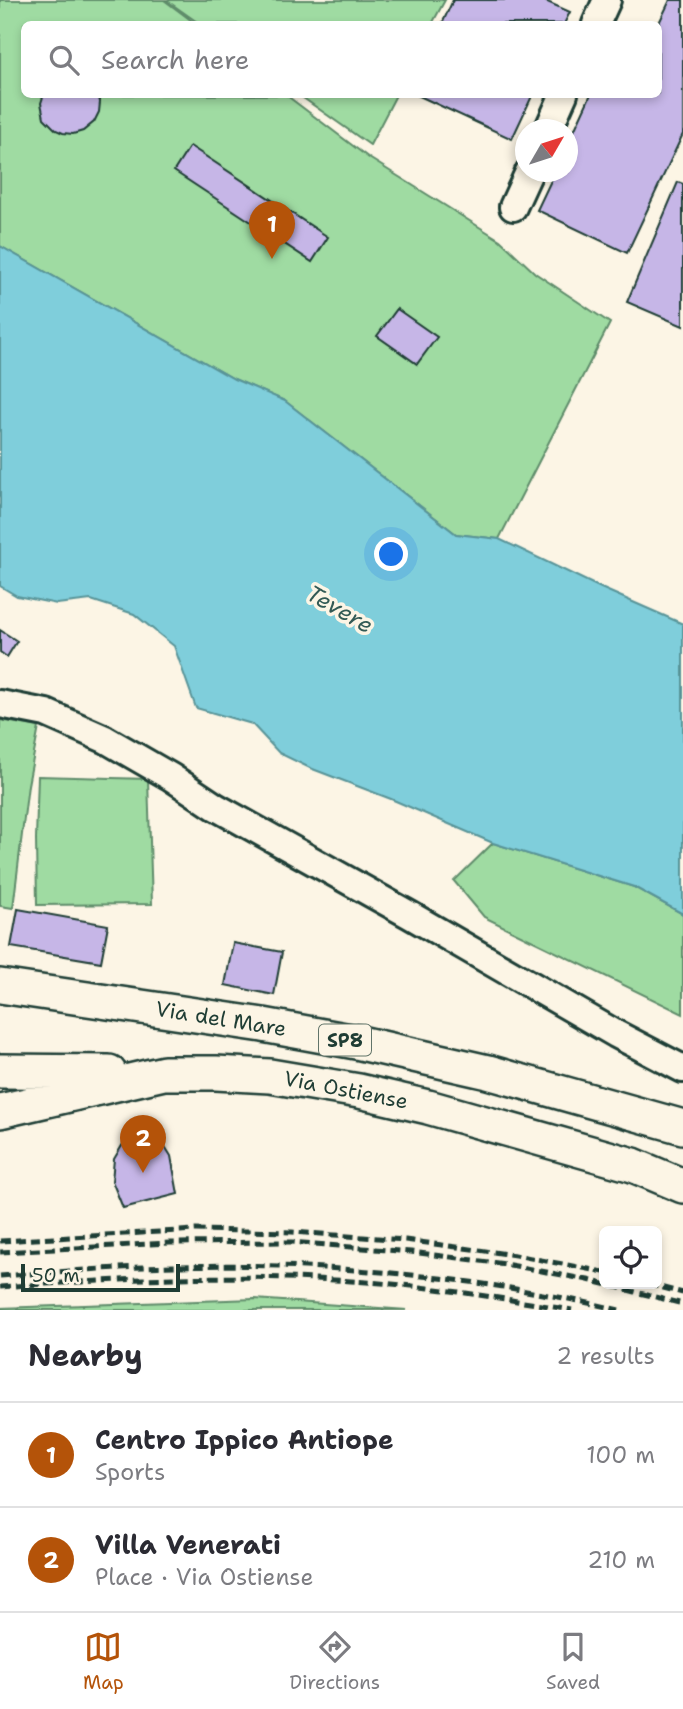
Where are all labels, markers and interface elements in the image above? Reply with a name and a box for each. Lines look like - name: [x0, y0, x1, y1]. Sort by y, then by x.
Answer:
- search box: [21, 21, 662, 98]
- icon: search: [45, 41, 83, 79]
- text: Search here: [101, 42, 250, 77]
- north arrow: [515, 119, 578, 182]
- pin: 1: [249, 201, 295, 259]
- your location: [374, 537, 408, 571]
- water label: Tevere: [301, 578, 379, 640]
- street label: Via del Mare: [154, 995, 288, 1043]
- road number: SP8: [319, 1024, 371, 1056]
- street label: Via Ostiense: [282, 1064, 410, 1116]
- pin: 2: [120, 1115, 166, 1173]
- map controls: [599, 1226, 662, 1289]
- button: locate: [599, 1226, 662, 1289]
- scale bar: [21, 1261, 180, 1293]
- text: 50 m: [32, 1263, 80, 1288]
- text: Nearby: [28, 1335, 143, 1376]
- text: 2 results: [556, 1341, 655, 1371]
- text: Centro Ippico Antiope: [95, 1422, 394, 1457]
- text: 1: [46, 1440, 56, 1470]
- text: 100 m: [586, 1440, 655, 1470]
- text: Sports: [95, 1457, 166, 1487]
- text: Villa Venerati: [95, 1527, 281, 1562]
- text: 2: [43, 1545, 59, 1575]
- text: 210 m: [587, 1545, 655, 1575]
- text: Place · Via Ostiense: [95, 1562, 313, 1592]
- tab: Map: [83, 1628, 124, 1695]
- tab: Directions: [290, 1628, 380, 1695]
- tab: Saved: [546, 1628, 600, 1695]

